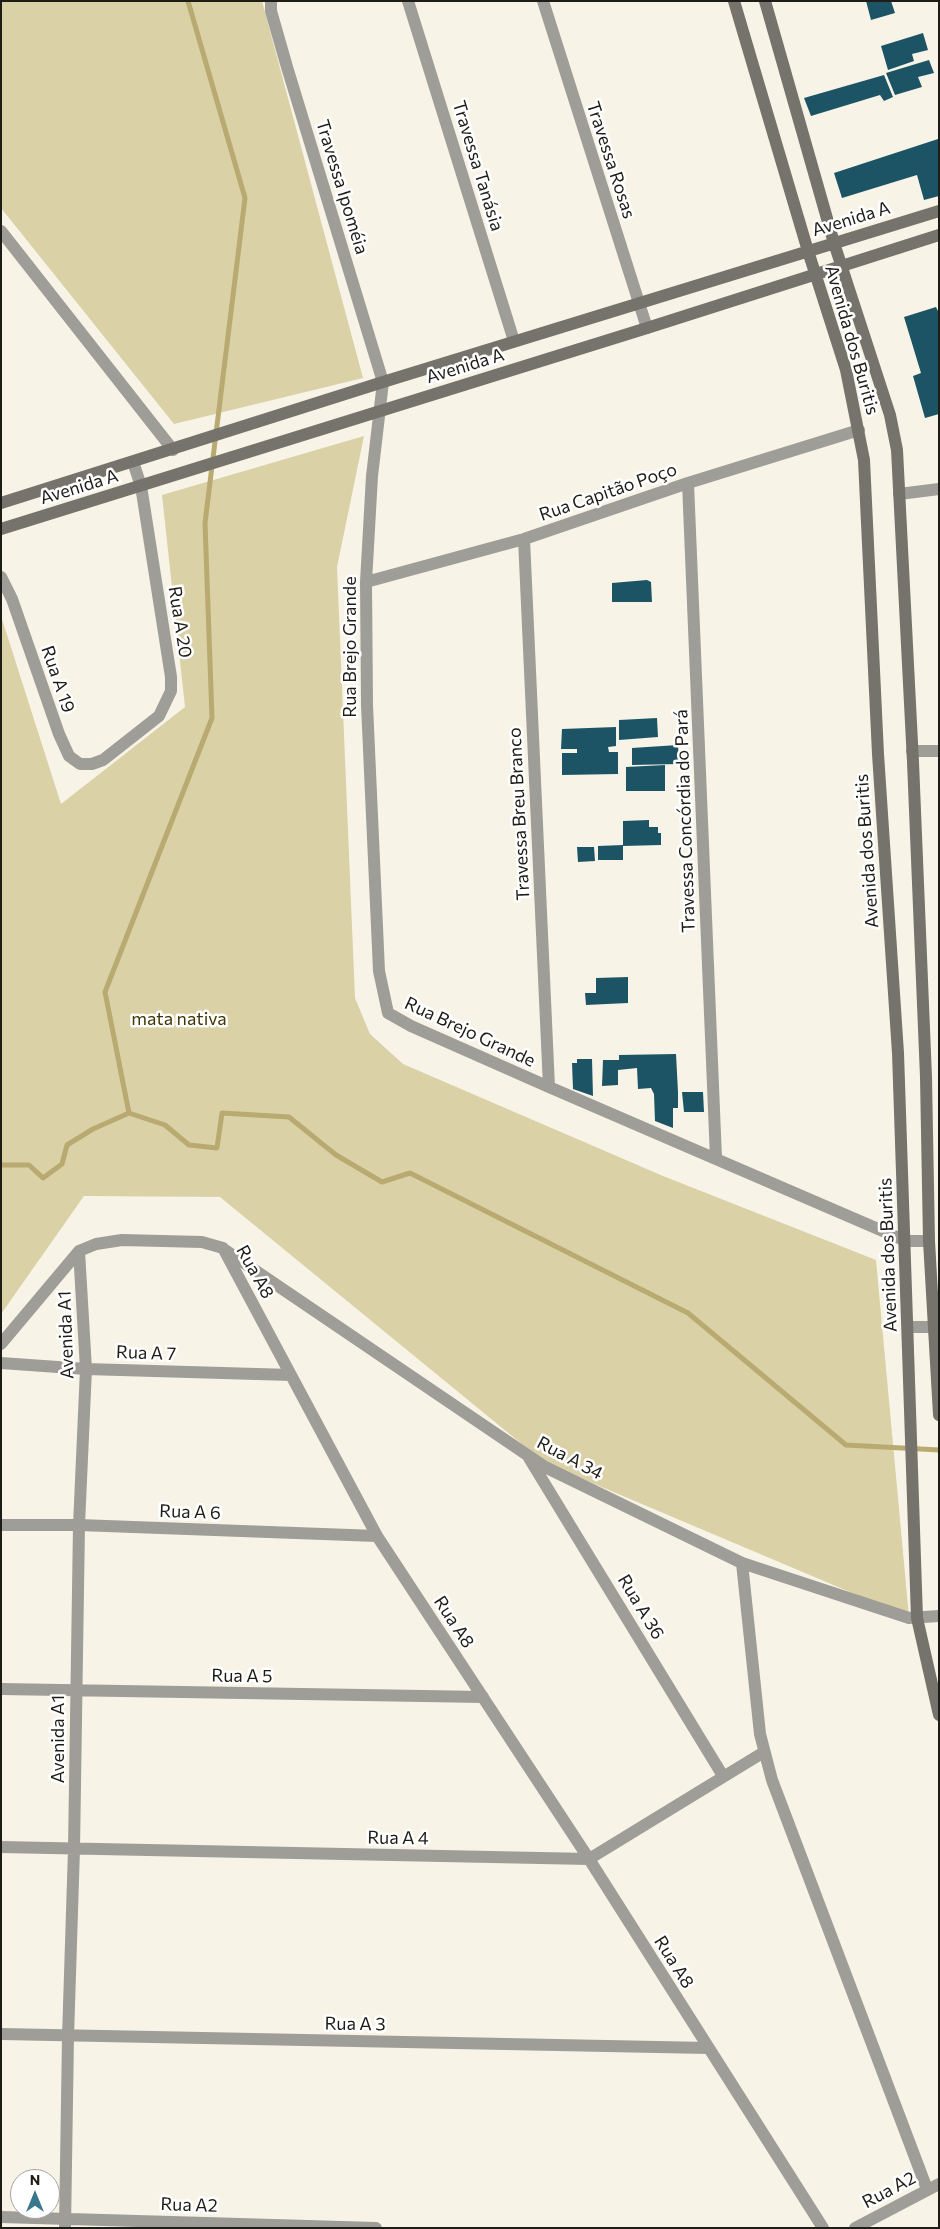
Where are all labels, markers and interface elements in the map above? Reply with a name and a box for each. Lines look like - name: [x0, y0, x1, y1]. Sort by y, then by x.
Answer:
- street label: Travessa Tanásia: [448, 98, 508, 234]
- street label: Travessa Rosas: [582, 99, 640, 221]
- street label: Travessa Ipoméia: [311, 117, 373, 257]
- street label: Avenida A: [809, 197, 893, 241]
- street label: Avenida dos Buritis: [820, 263, 884, 417]
- street label: Avenida A: [423, 344, 507, 388]
- street label: Rua Capitão Poço: [536, 458, 680, 526]
- street label: Avenida A: [37, 465, 121, 509]
- street label: Rua Brejo Grande: [339, 576, 361, 718]
- street label: Rua A 20: [164, 585, 196, 659]
- street label: Rua A 19: [36, 643, 80, 715]
- street label: Travessa Concórdia do Pará: [670, 709, 700, 933]
- street label: Travessa Breu Branco: [504, 727, 534, 901]
- street label: Avenida dos Buritis: [851, 773, 883, 929]
- street label: Rua Brejo Grande: [401, 992, 539, 1072]
- park label: mata nativa: [131, 1008, 227, 1030]
- street label: Avenida dos Buritis: [875, 1177, 901, 1333]
- street label: Rua A8: [232, 1241, 278, 1303]
- street label: Avenida A1: [54, 1290, 78, 1380]
- street label: Rua A 7: [116, 1341, 176, 1365]
- street label: Rua A 34: [533, 1432, 607, 1484]
- street label: Rua A 6: [159, 1500, 221, 1524]
- street label: Rua A 36: [613, 1571, 669, 1643]
- street label: Rua A8: [429, 1592, 479, 1652]
- street label: Rua A 5: [211, 1665, 273, 1687]
- street label: Avenida A1: [47, 1695, 69, 1783]
- street label: Rua A 4: [367, 1827, 429, 1849]
- street label: Rua A8: [650, 1932, 698, 1992]
- street label: Rua A 3: [324, 2013, 386, 2035]
- street label: Rua A2: [859, 2167, 919, 2213]
- north arrow: [10, 2169, 60, 2219]
- text: N: [30, 2171, 40, 2188]
- street label: Rua A2: [160, 2193, 218, 2217]

